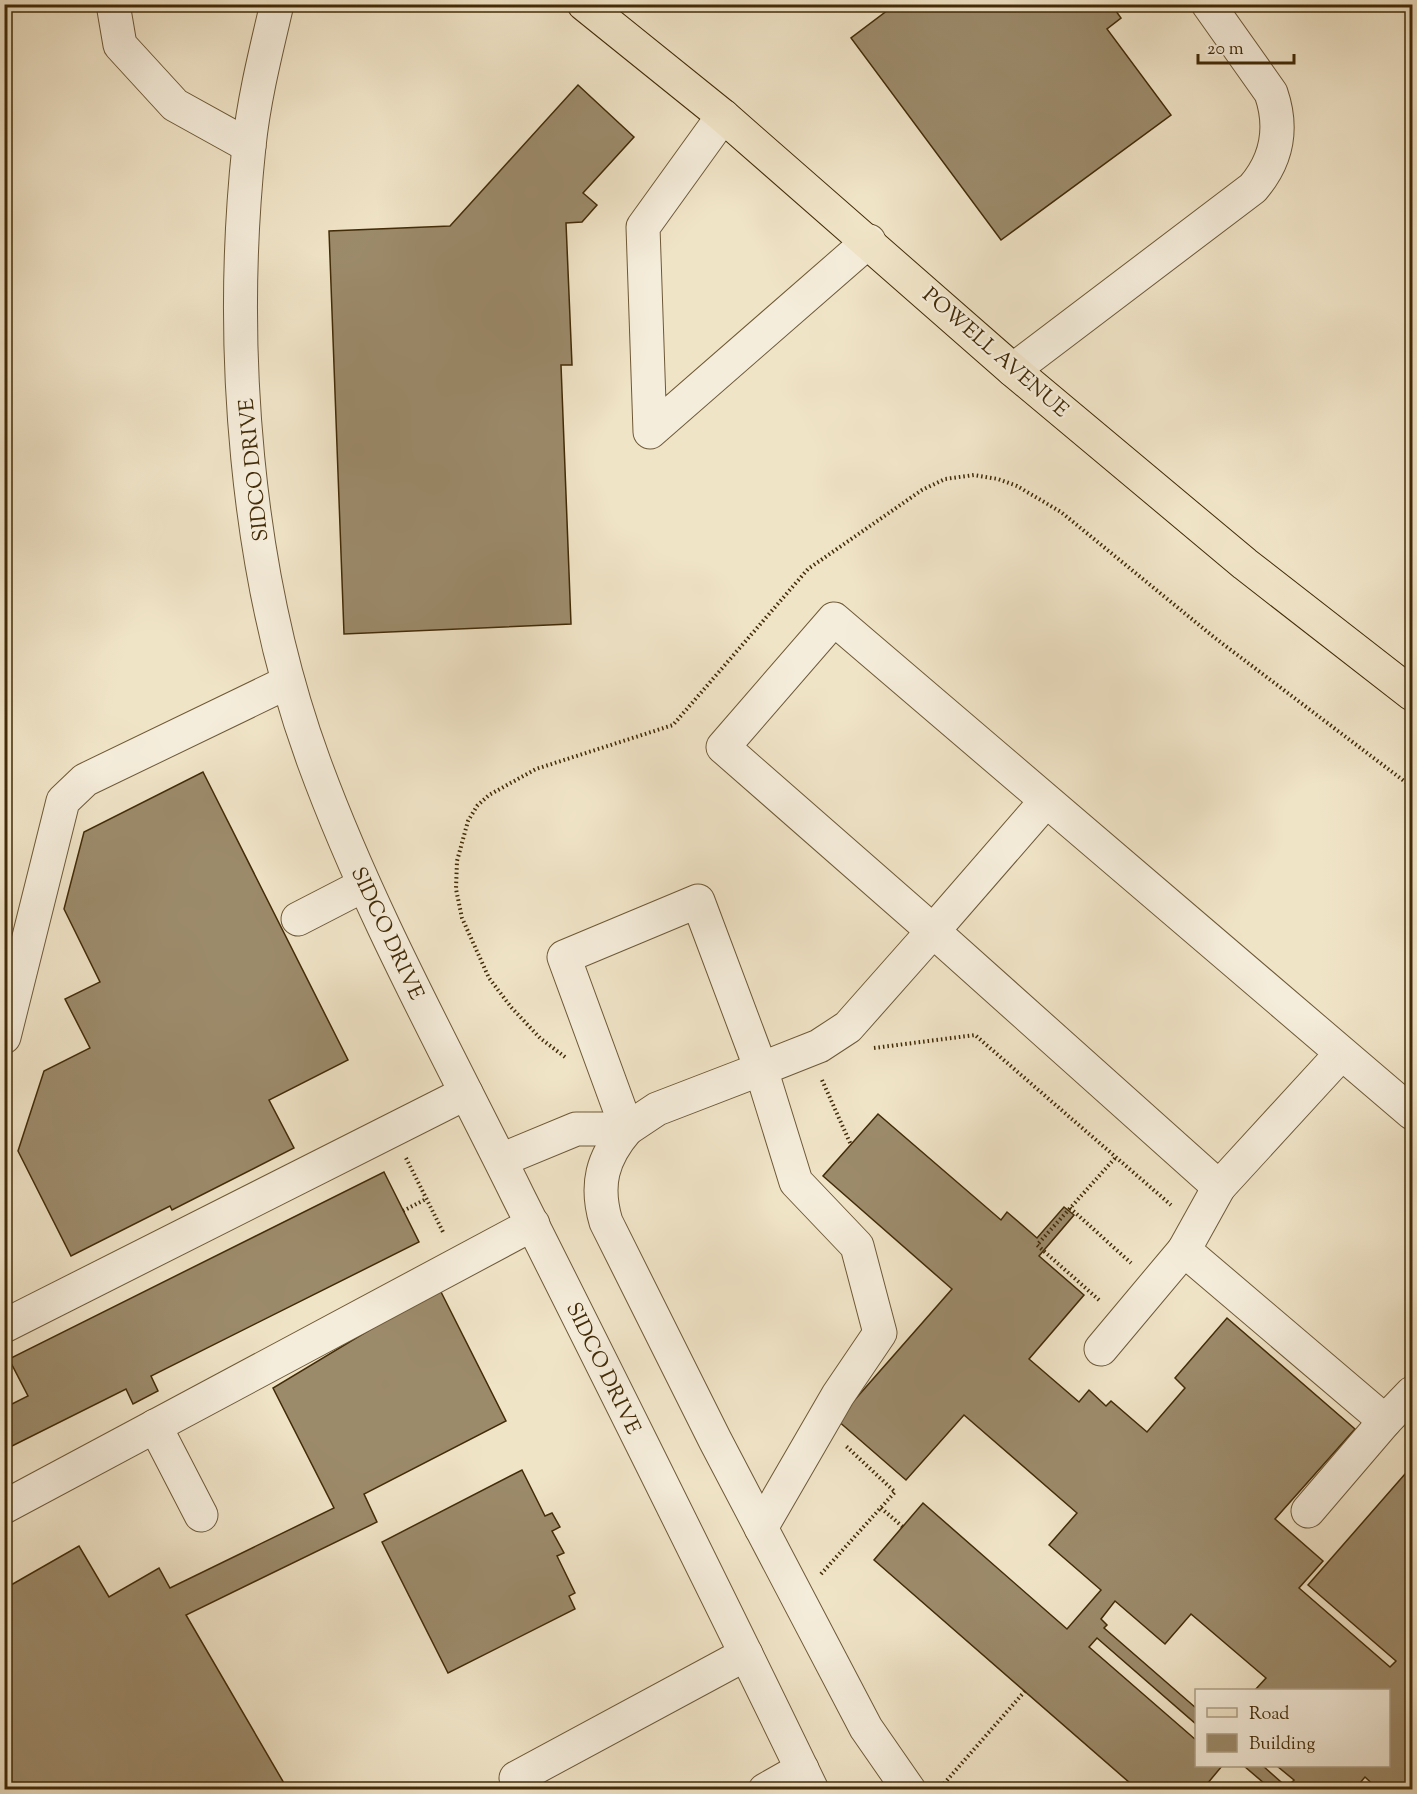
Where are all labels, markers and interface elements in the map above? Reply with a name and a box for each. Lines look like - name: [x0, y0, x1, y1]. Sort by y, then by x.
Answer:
- scale bar: [1198, 27, 1294, 65]
- text: 20 m: [1207, 37, 1244, 63]
- street label: POWELL AVENUE: [915, 281, 1075, 426]
- street label: SIDCO DRIVE: [233, 397, 277, 543]
- street label: SIDCO DRIVE: [342, 862, 430, 1006]
- street label: SIDCO DRIVE: [557, 1298, 647, 1440]
- legend: [1195, 1689, 1390, 1767]
- text: Road: [1249, 1702, 1289, 1728]
- text: Building: [1249, 1732, 1315, 1758]

